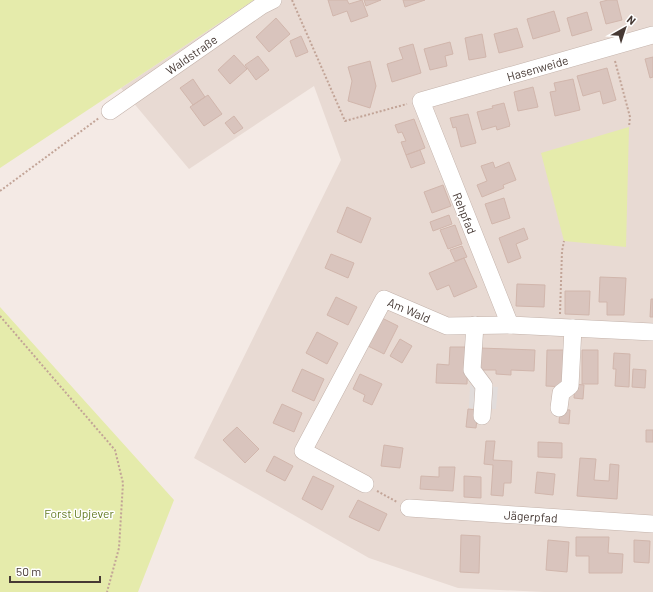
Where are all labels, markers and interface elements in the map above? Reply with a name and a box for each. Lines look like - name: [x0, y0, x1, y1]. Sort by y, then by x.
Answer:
- north arrow: [605, 8, 645, 48]
- text: N: [625, 12, 639, 27]
- street label: Waldstraße: [163, 32, 220, 77]
- street label: Hasenweide: [505, 52, 570, 83]
- street label: Rehpfad: [450, 190, 480, 236]
- street label: Am Wald: [386, 295, 433, 325]
- park label: Forst Upjever: [44, 506, 114, 520]
- street label: Jägerpfad: [504, 507, 558, 525]
- scale bar: [10, 558, 100, 584]
- text: 50 m: [16, 564, 41, 578]

